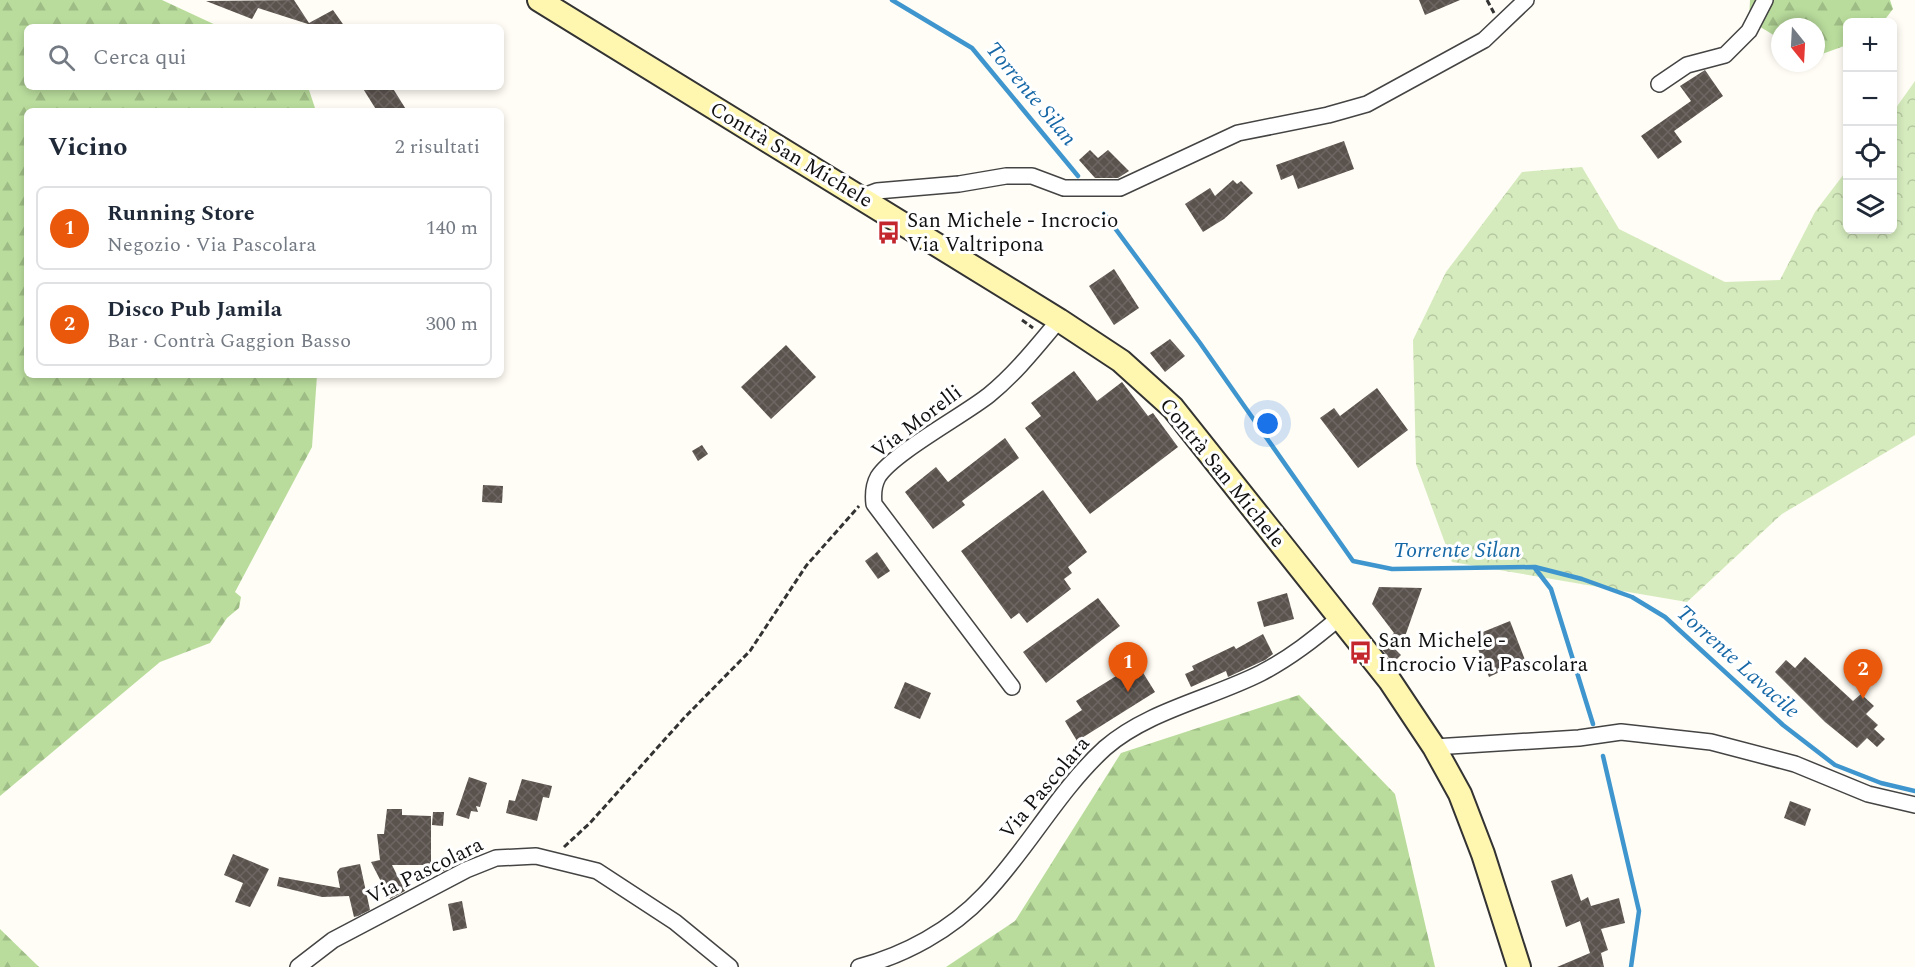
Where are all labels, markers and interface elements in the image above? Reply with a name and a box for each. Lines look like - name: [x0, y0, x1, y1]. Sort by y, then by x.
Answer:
- north arrow: [1771, 18, 1825, 72]
- map controls: [1843, 18, 1897, 234]
- button: +: [1843, 18, 1897, 72]
- search box: [24, 24, 504, 90]
- water label: Torrente Silan: [977, 34, 1085, 154]
- icon: search: [45, 41, 78, 74]
- text: Cerca qui: [93, 41, 187, 74]
- button: −: [1843, 72, 1897, 126]
- street label: Contrà San Michele: [703, 94, 879, 216]
- button: locate: [1843, 126, 1897, 180]
- text: Vicino: [48, 127, 128, 167]
- text: 2 risultati: [395, 132, 480, 162]
- button: layers: [1843, 180, 1897, 234]
- text: Running Store: [107, 197, 255, 230]
- place label: San Michele - Incrocio Via Valtripona: [907, 205, 1118, 261]
- text: 1: [64, 213, 75, 243]
- text: 140 m: [426, 213, 478, 243]
- bus stop icon: San Michele - Incrocio Via Valtripona: [876, 220, 902, 246]
- text: Negozio · Via Pascolara: [107, 230, 316, 260]
- text: Disco Pub Jamila: [107, 293, 282, 326]
- text: 2: [64, 309, 75, 339]
- text: 300 m: [426, 309, 478, 339]
- text: Bar · Contrà Gaggion Basso: [107, 326, 351, 356]
- street label: Via Morelli: [865, 377, 969, 467]
- street label: Contrà San Michele: [1151, 391, 1293, 555]
- your location: [1253, 409, 1282, 438]
- water label: Torrente Silan: [1393, 534, 1521, 567]
- water label: Torrente Lavacile: [1669, 597, 1807, 727]
- place label: San Michele - Incrocio Via Pascolara: [1378, 625, 1589, 681]
- bus stop icon: San Michele - Incrocio Via Pascolara: [1347, 640, 1373, 666]
- pin: 1: [1108, 642, 1148, 692]
- pin: 2: [1844, 650, 1882, 699]
- street label: Via Pascolara: [992, 729, 1098, 847]
- street label: Via Pascolara: [361, 829, 490, 913]

